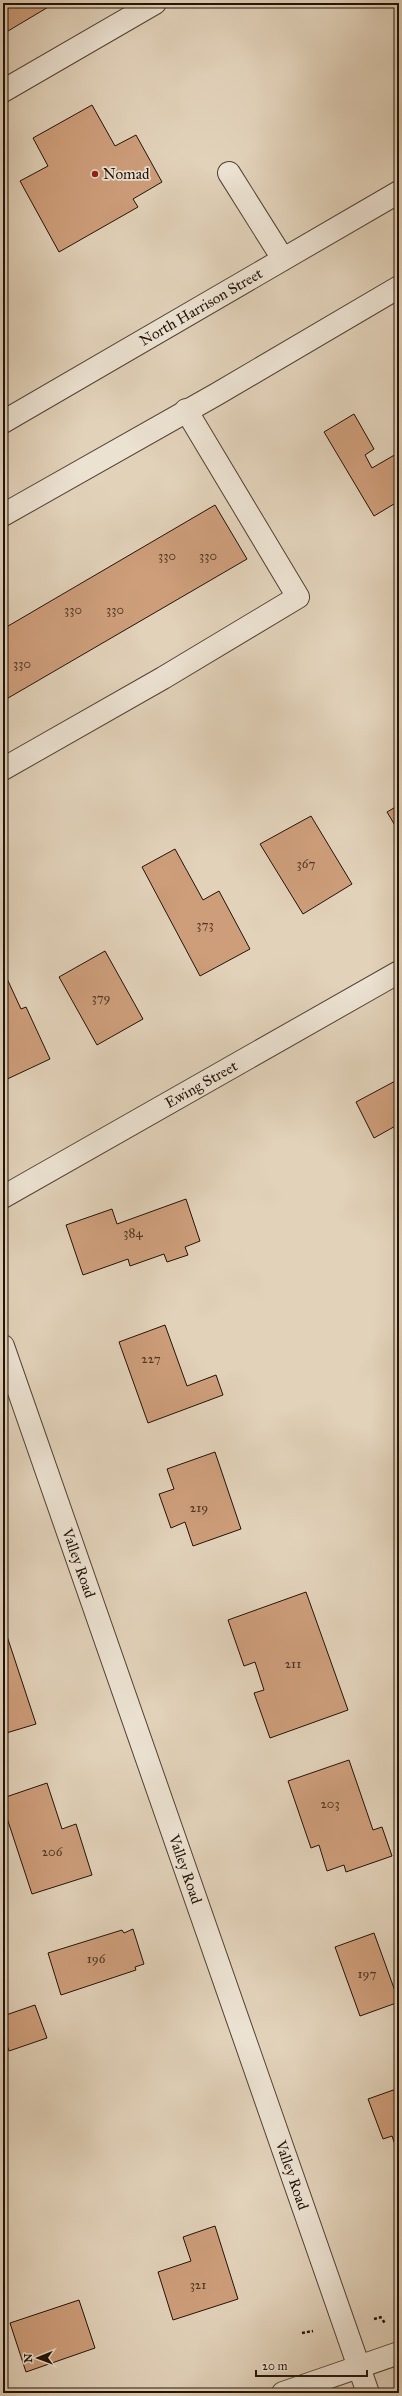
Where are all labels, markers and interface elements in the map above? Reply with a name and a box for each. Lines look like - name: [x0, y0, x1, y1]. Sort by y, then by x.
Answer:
- place label: Nomad: [103, 165, 150, 183]
- marker: Nomad: [90, 169, 100, 179]
- street label: North Harrison Street: [136, 264, 266, 350]
- house number: 330: [158, 548, 176, 564]
- house number: 330: [199, 548, 217, 564]
- house number: 330: [64, 602, 82, 618]
- house number: 330: [106, 602, 124, 618]
- house number: 330: [13, 656, 31, 672]
- house number: 367: [297, 856, 315, 872]
- house number: 373: [196, 917, 214, 933]
- house number: 379: [91, 990, 111, 1006]
- street label: Ewing Street: [162, 1056, 241, 1112]
- house number: 384: [123, 1225, 143, 1241]
- house number: 227: [141, 1351, 161, 1367]
- house number: 219: [190, 1500, 208, 1516]
- street label: Valley Road: [58, 1525, 99, 1601]
- house number: 211: [285, 1656, 301, 1672]
- house number: 203: [320, 1796, 340, 1812]
- street label: Valley Road: [165, 1831, 206, 1907]
- house number: 206: [42, 1844, 63, 1860]
- house number: 196: [87, 1951, 106, 1967]
- house number: 197: [358, 1966, 377, 1982]
- street label: Valley Road: [271, 2137, 313, 2213]
- house number: 321: [190, 2277, 206, 2293]
- north arrow: [18, 2338, 58, 2378]
- scale bar: [256, 2352, 367, 2378]
- text: N: [22, 2353, 35, 2363]
- text: 20 m: [262, 2359, 288, 2373]

